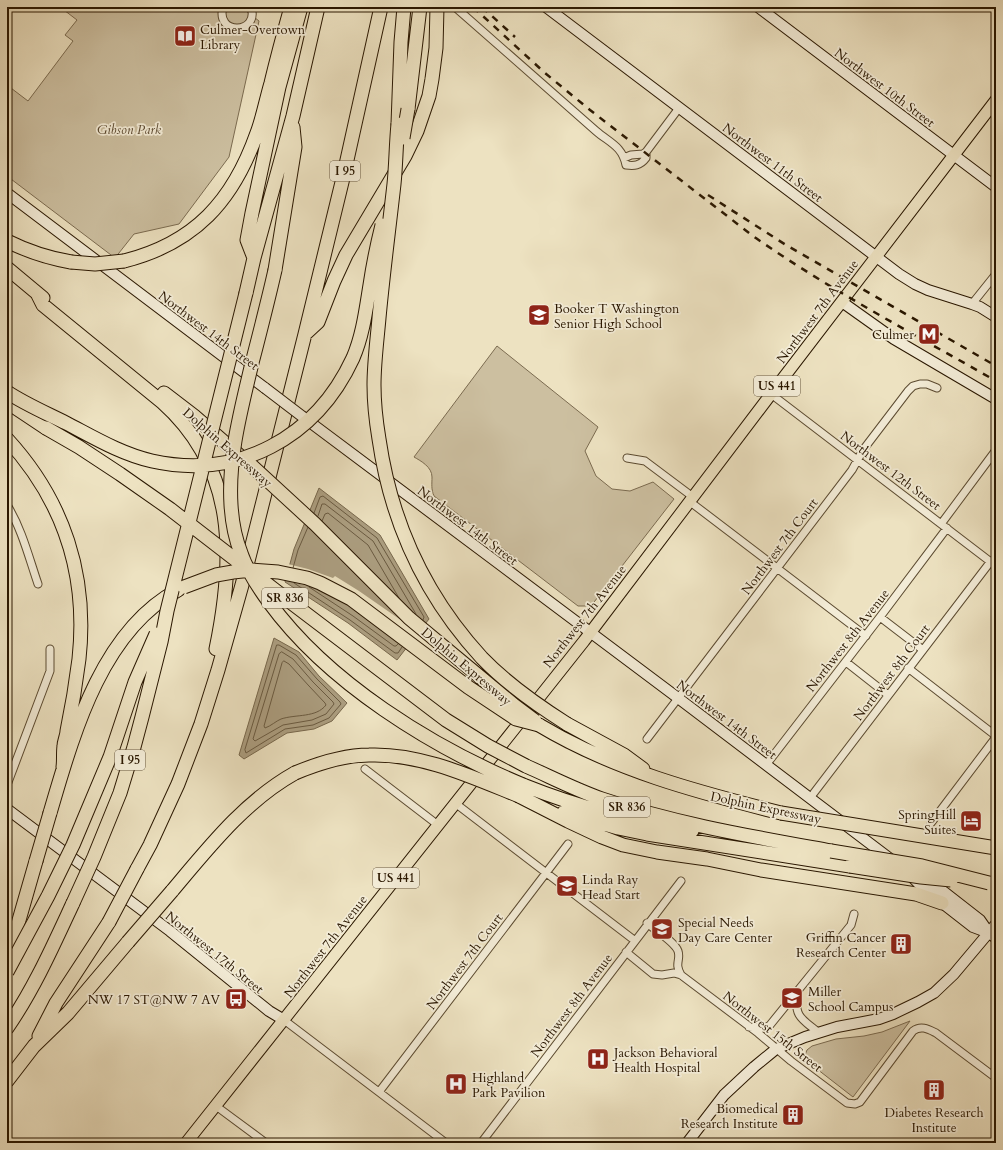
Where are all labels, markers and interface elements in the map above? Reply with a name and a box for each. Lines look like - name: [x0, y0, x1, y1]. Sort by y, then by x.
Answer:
- place label: Culmer-Overtown Library: [200, 21, 306, 54]
- library icon: Culmer-Overtown Library: [172, 23, 198, 49]
- street label: Northwest 10th Street: [830, 44, 938, 132]
- street label: Northwest 11th Street: [718, 119, 826, 207]
- park label: Gibson Park: [97, 121, 162, 139]
- road number: I 95: [330, 161, 360, 181]
- street label: Northwest 7th Avenue: [773, 256, 863, 367]
- street label: Northwest 14th Street: [154, 287, 262, 375]
- place label: Booker T Washington Senior High School: [554, 300, 680, 333]
- school or university icon: Booker T Washington Senior High School: [526, 302, 552, 328]
- metro station icon: Culmer: [916, 321, 942, 347]
- place label: Culmer: [872, 326, 914, 344]
- road number: US 441: [754, 376, 800, 396]
- street label: Dolphin Expressway: [179, 404, 276, 492]
- street label: Northwest 12th Street: [836, 427, 944, 515]
- street label: Northwest 14th Street: [413, 482, 521, 570]
- street label: Northwest 7th Court: [737, 495, 822, 599]
- street label: Northwest 7th Avenue: [539, 561, 631, 672]
- street label: Northwest 8th Avenue: [802, 585, 894, 696]
- road number: SR 836: [262, 588, 308, 608]
- street label: Northwest 8th Court: [849, 621, 934, 725]
- street label: Dolphin Expressway: [417, 624, 516, 710]
- street label: Northwest 14th Street: [672, 676, 780, 764]
- road number: I 95: [115, 750, 145, 770]
- street label: Dolphin Expressway: [709, 787, 823, 829]
- road number: SR 836: [604, 797, 650, 817]
- place label: SpringHill Suites: [898, 806, 957, 839]
- hotel icon: SpringHill Suites: [958, 808, 984, 834]
- road number: US 441: [373, 868, 419, 888]
- place label: Linda Ray Head Start: [582, 871, 640, 904]
- school or university icon: Linda Ray Head Start: [554, 873, 580, 899]
- street label: Northwest 7th Avenue: [280, 891, 372, 1002]
- street label: Northwest 17th Street: [161, 907, 267, 998]
- street label: Northwest 7th Court: [422, 910, 507, 1014]
- place label: Special Needs Day Care Center: [678, 914, 772, 947]
- school or university icon: Special Needs Day Care Center: [649, 916, 675, 942]
- place label: Griffin Cancer Research Center: [796, 929, 886, 962]
- building icon: Griffin Cancer Research Center: [888, 931, 914, 957]
- street label: Northwest 8th Avenue: [527, 950, 617, 1061]
- place label: Miller School Campus: [808, 983, 893, 1016]
- school or university icon: Miller School Campus: [779, 985, 805, 1011]
- bus stop icon: NW 17 ST@NW 7 AV: [223, 986, 249, 1012]
- street label: Northwest 15th Street: [719, 987, 826, 1076]
- place label: NW 17 ST@NW 7 AV: [88, 991, 220, 1009]
- place label: Jackson Behavioral Health Hospital: [612, 1044, 718, 1077]
- hospital icon: Jackson Behavioral Health Hospital: [585, 1046, 611, 1072]
- place label: Highland Park Pavilion: [472, 1069, 546, 1102]
- hospital icon: Highland Park Pavilion: [443, 1071, 469, 1097]
- building icon: Diabetes Research Institute: [921, 1077, 947, 1103]
- place label: Biomedical Research Institute: [681, 1100, 779, 1133]
- building icon: Biomedical Research Institute: [780, 1102, 806, 1128]
- place label: Diabetes Research Institute: [884, 1104, 984, 1137]

